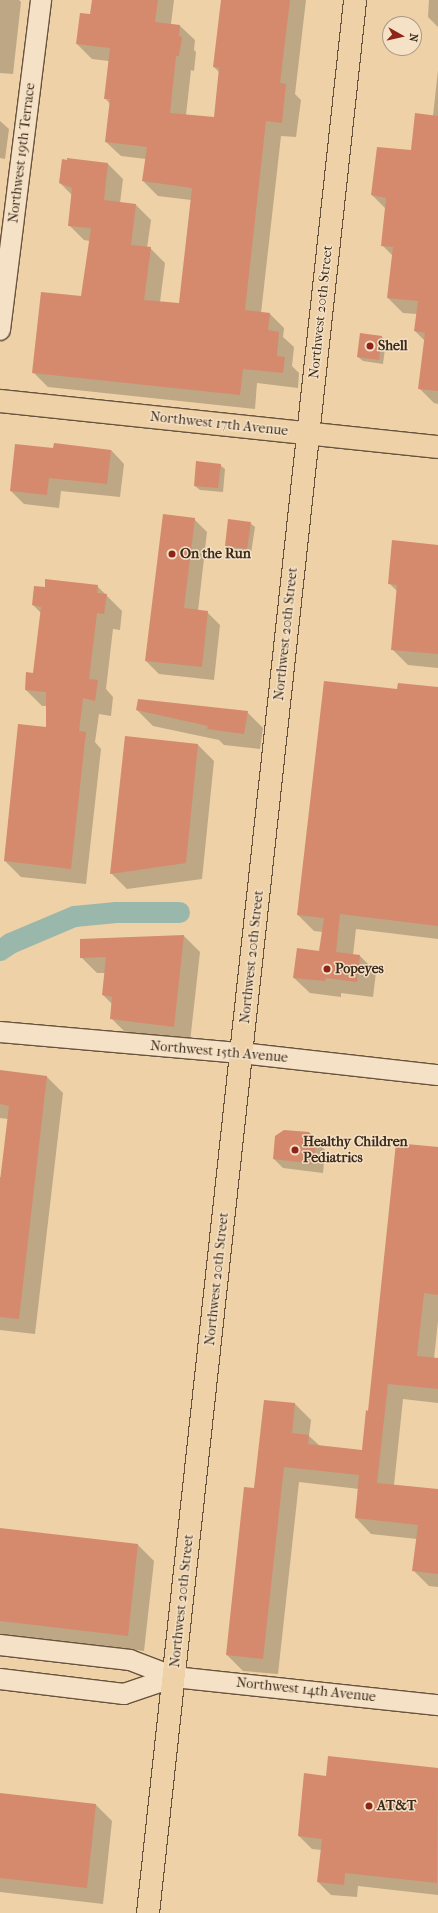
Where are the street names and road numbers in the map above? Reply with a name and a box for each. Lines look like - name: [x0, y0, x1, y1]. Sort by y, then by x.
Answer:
- street label: Northwest 19th Terrace: [5, 82, 39, 224]
- street label: Northwest 20th Street: [306, 245, 336, 379]
- street label: Northwest 17th Avenue: [149, 408, 289, 440]
- street label: Northwest 20th Street: [271, 567, 301, 701]
- street label: Northwest 20th Street: [237, 890, 267, 1024]
- street label: Northwest 15th Avenue: [149, 1038, 289, 1066]
- street label: Northwest 20th Street: [202, 1212, 232, 1346]
- street label: Northwest 20th Street: [167, 1534, 197, 1668]
- street label: Northwest 14th Avenue: [235, 1674, 377, 1706]

